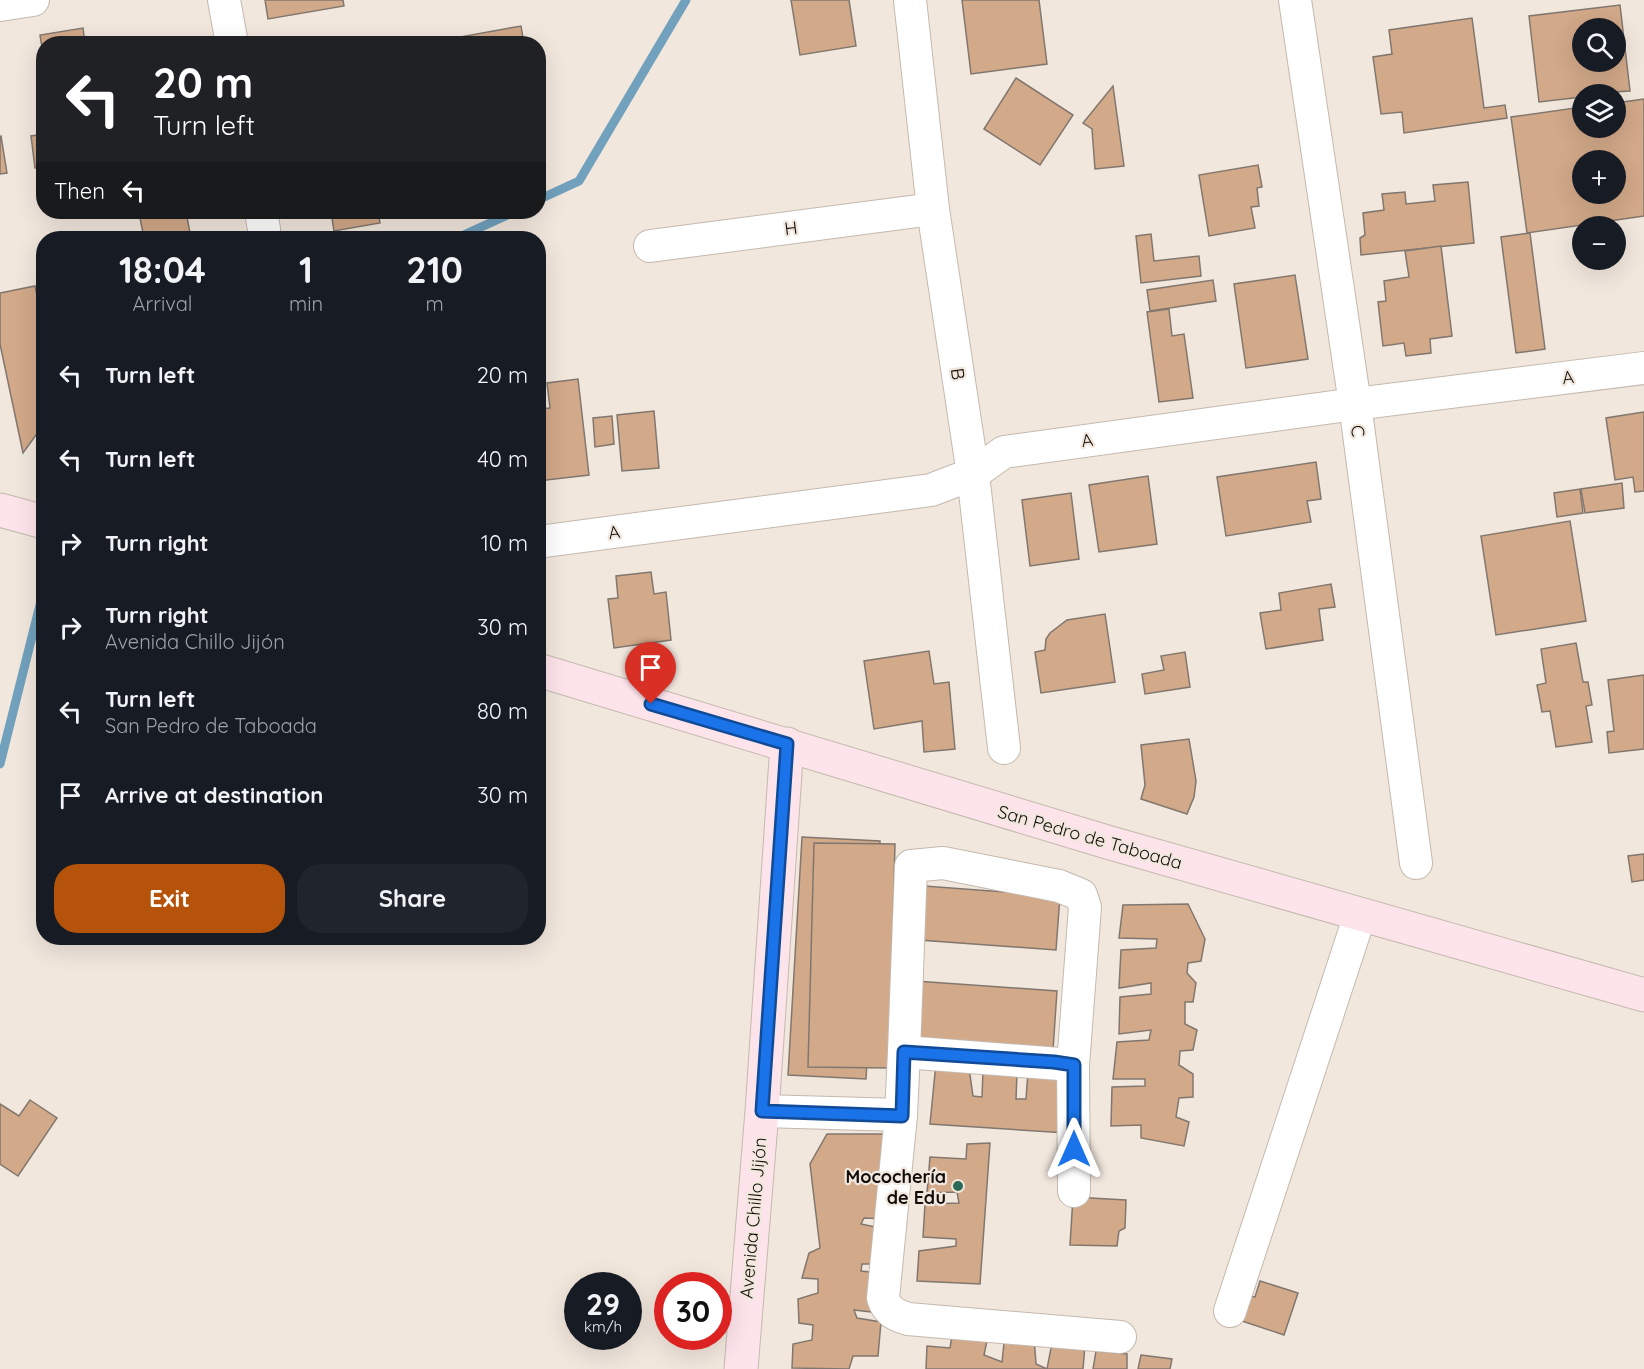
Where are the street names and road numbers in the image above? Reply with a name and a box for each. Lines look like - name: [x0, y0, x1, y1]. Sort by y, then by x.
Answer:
- street label: H: [783, 216, 799, 240]
- street label: A: [1561, 365, 1576, 389]
- street label: B: [946, 367, 970, 381]
- street label: C: [1346, 424, 1370, 439]
- street label: A: [1080, 428, 1095, 452]
- street label: A: [607, 520, 622, 544]
- street label: San Pedro de Taboada: [995, 800, 1185, 874]
- street label: Avenida Chillo Jijón: [734, 1136, 772, 1300]

